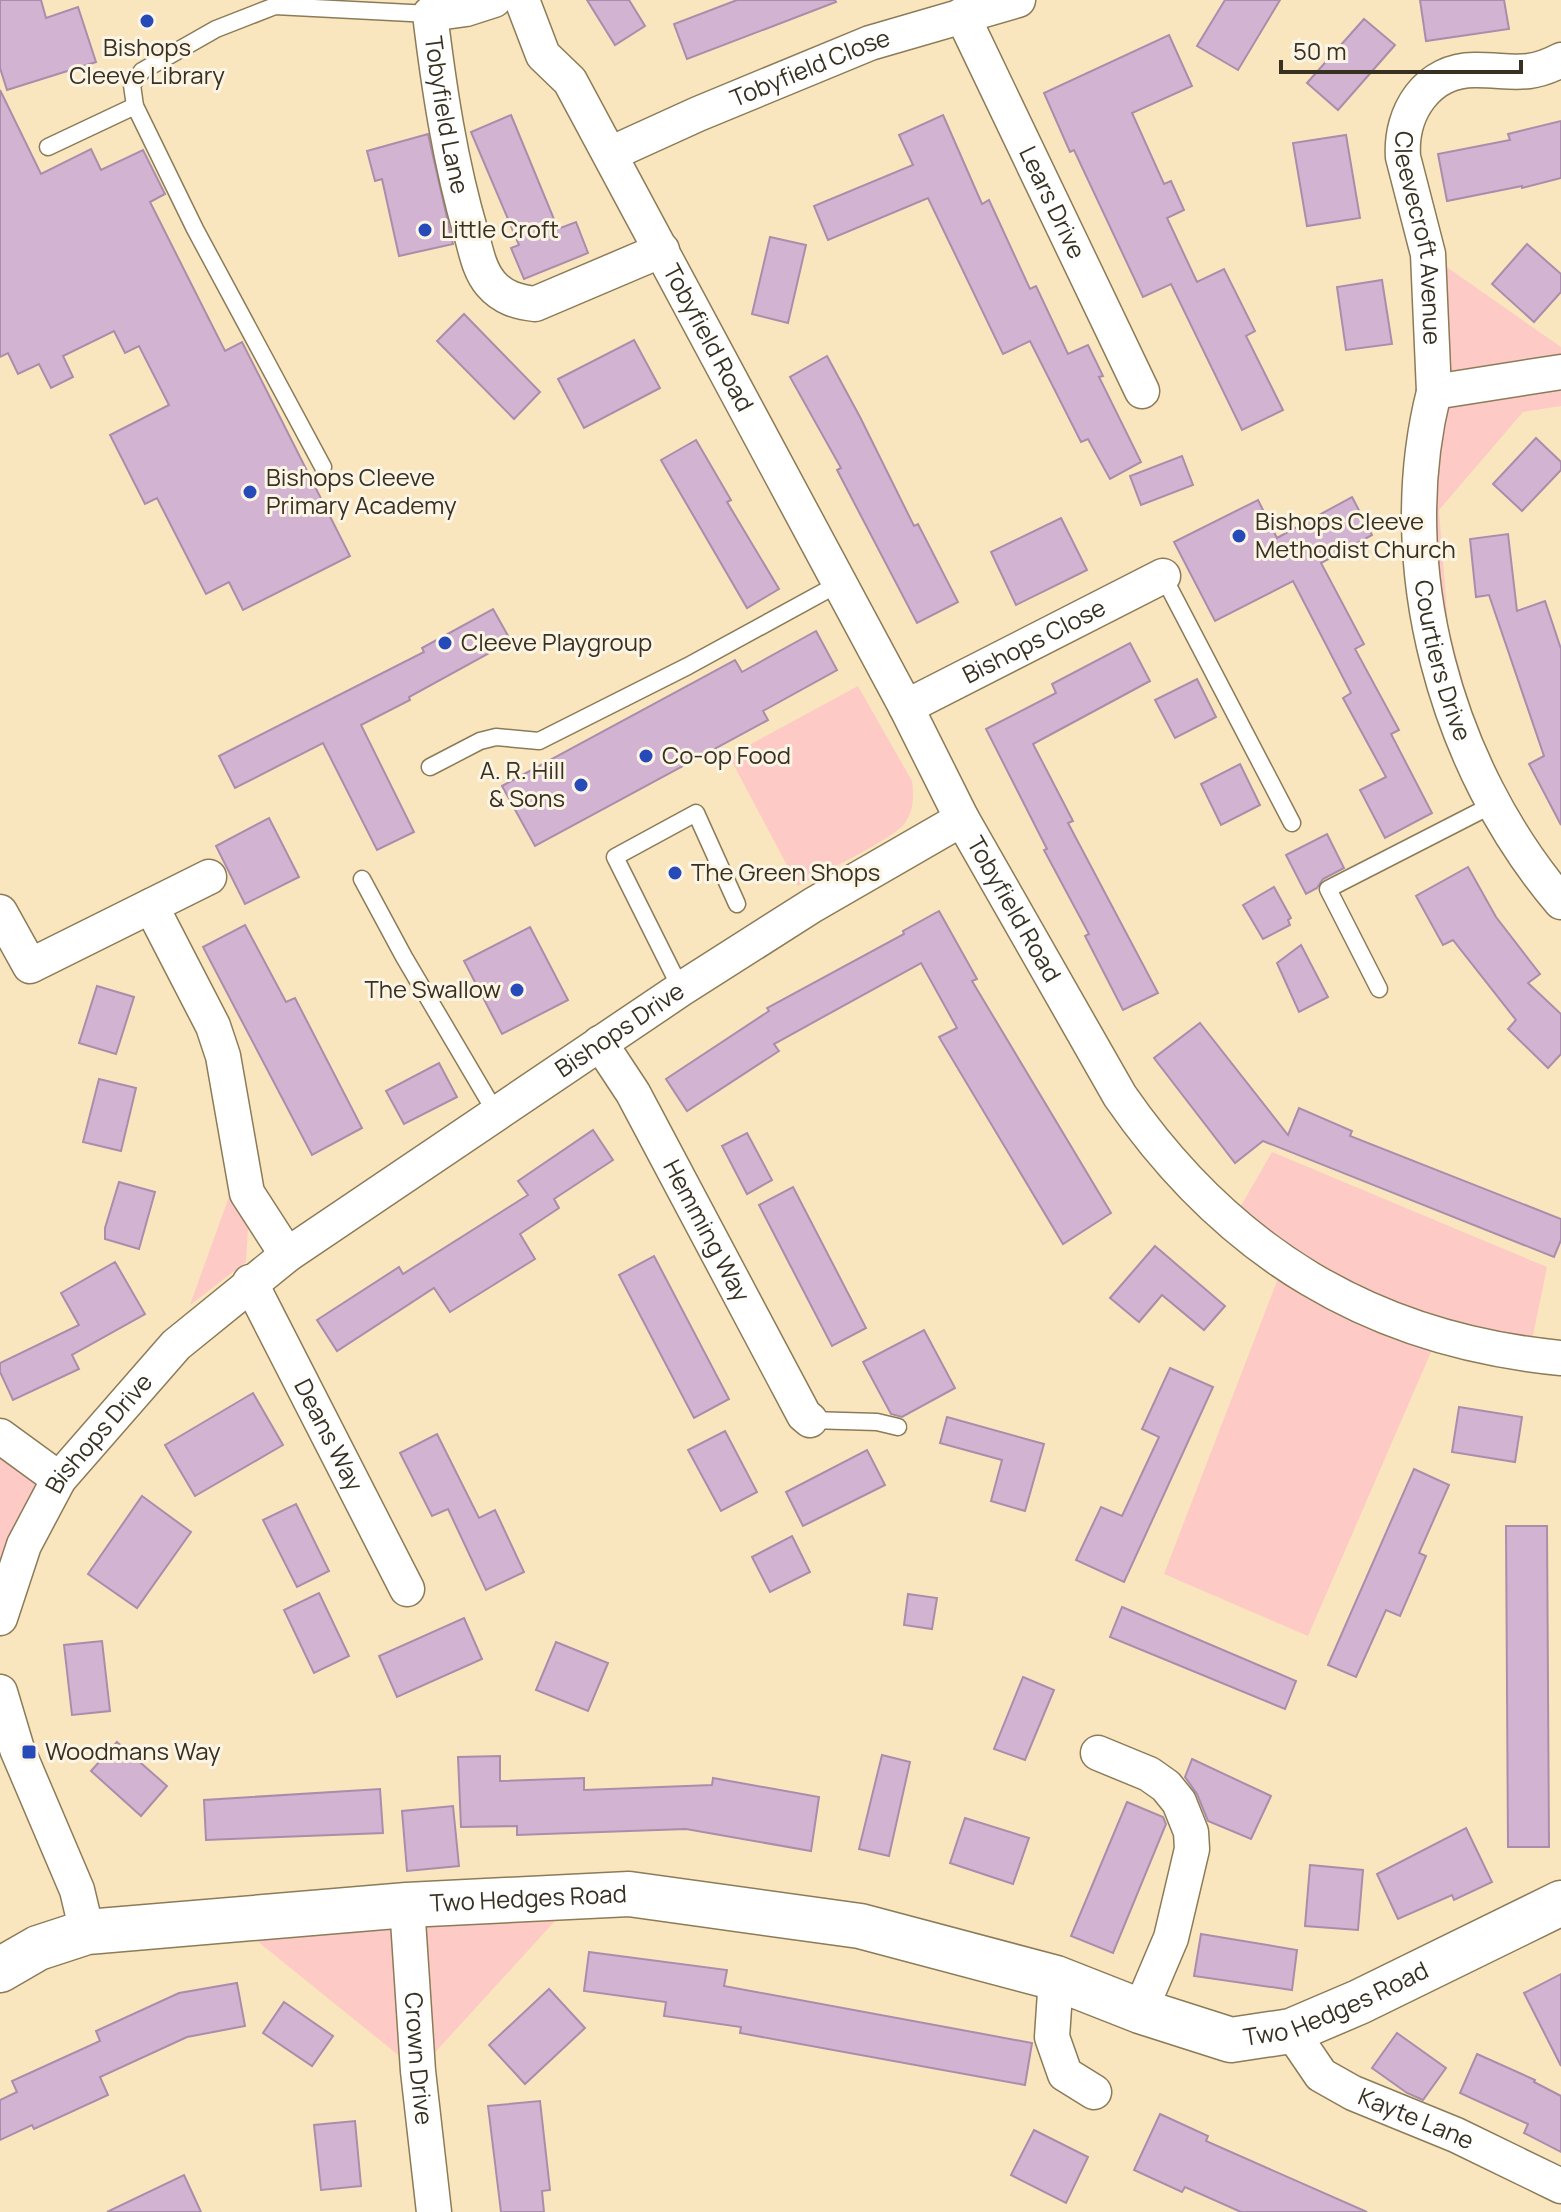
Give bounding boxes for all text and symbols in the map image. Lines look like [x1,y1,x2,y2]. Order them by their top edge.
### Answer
marker: Bishops Cleeve Library [138,12,156,30]
street label: Tobyfield Close [725,20,893,114]
scale bar [1281,24,1521,74]
place label: Bishops Cleeve Library [69,30,225,91]
street label: Tobyfield Lane [418,34,478,197]
text: 50 m [1293,34,1347,67]
street label: Cleevecroft Avenue [1388,129,1450,346]
street label: Lears Drive [1012,140,1094,264]
place label: Little Croft [441,212,559,245]
marker: Little Croft [416,221,434,239]
street label: Tobyfield Road [656,258,762,417]
place label: Bishops Cleeve Primary Academy [266,460,457,521]
marker: Bishops Cleeve Primary Academy [241,483,259,501]
place label: Bishops Cleeve Methodist Church [1255,504,1456,565]
marker: Bishops Cleeve Methodist Church [1230,527,1248,545]
street label: Courtiers Drive [1408,578,1480,745]
street label: Bishops Close [956,590,1111,690]
place label: Cleeve Playgroup [461,625,652,658]
marker: Cleeve Playgroup [436,634,454,652]
place label: Co-op Food [662,738,791,771]
marker: Co-op Food [637,747,655,765]
place label: A. R. Hill & Sons [480,753,565,814]
marker: A. R. Hill & Sons [572,776,590,794]
street label: Tobyfield Road [960,830,1070,987]
place label: The Green Shops [691,855,880,888]
marker: The Green Shops [666,864,684,882]
place label: The Swallow [364,972,501,1005]
street label: Bishops Drive [548,974,690,1084]
marker: The Swallow [508,981,526,999]
street label: Hemming Way [656,1153,759,1307]
street label: Bishops Drive [37,1365,159,1498]
street label: Deans Way [287,1373,372,1496]
place label: Woodmans Way [45,1734,221,1767]
marker: Woodmans Way [20,1743,38,1761]
street label: Two Hedges Road [429,1876,627,1919]
street label: Two Hedges Road [1241,1953,1433,2053]
street label: Crown Drive [398,1991,442,2126]
street label: Kayte Lane [1354,2079,1480,2156]

